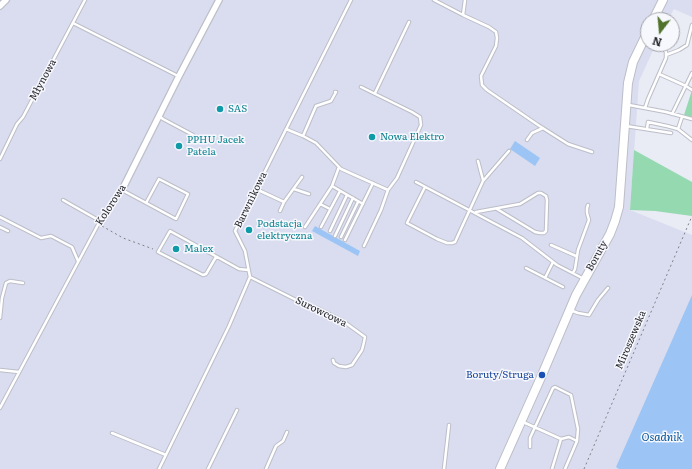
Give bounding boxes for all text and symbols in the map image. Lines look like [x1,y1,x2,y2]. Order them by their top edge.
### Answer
north arrow [640,12,680,52]
text: N [650,34,664,52]
street label: Młynowa [27,57,59,103]
place label: SAS [228,103,247,115]
marker: SAS [215,104,225,114]
place label: Nowa Elektro [380,131,444,143]
marker: Nowa Elektro [367,132,377,142]
place label: PPHU Jacek Patela [187,134,244,158]
marker: PPHU Jacek Patela [174,141,184,151]
street label: Barwnikowa [232,170,270,230]
street label: Kolorowa [93,182,129,228]
place label: Podstacja elektryczna [257,218,312,242]
marker: Podstacja elektryczna [244,225,254,235]
street label: Boruty [584,239,610,273]
place label: Malex [184,243,213,255]
marker: Malex [171,244,181,254]
street label: Surowcowa [293,294,349,330]
street label: Miroszewska [613,309,649,371]
place label: Boruty/Struga [466,369,534,381]
marker: Boruty/Struga [537,370,547,380]
water label: Osadnik [642,431,682,445]

